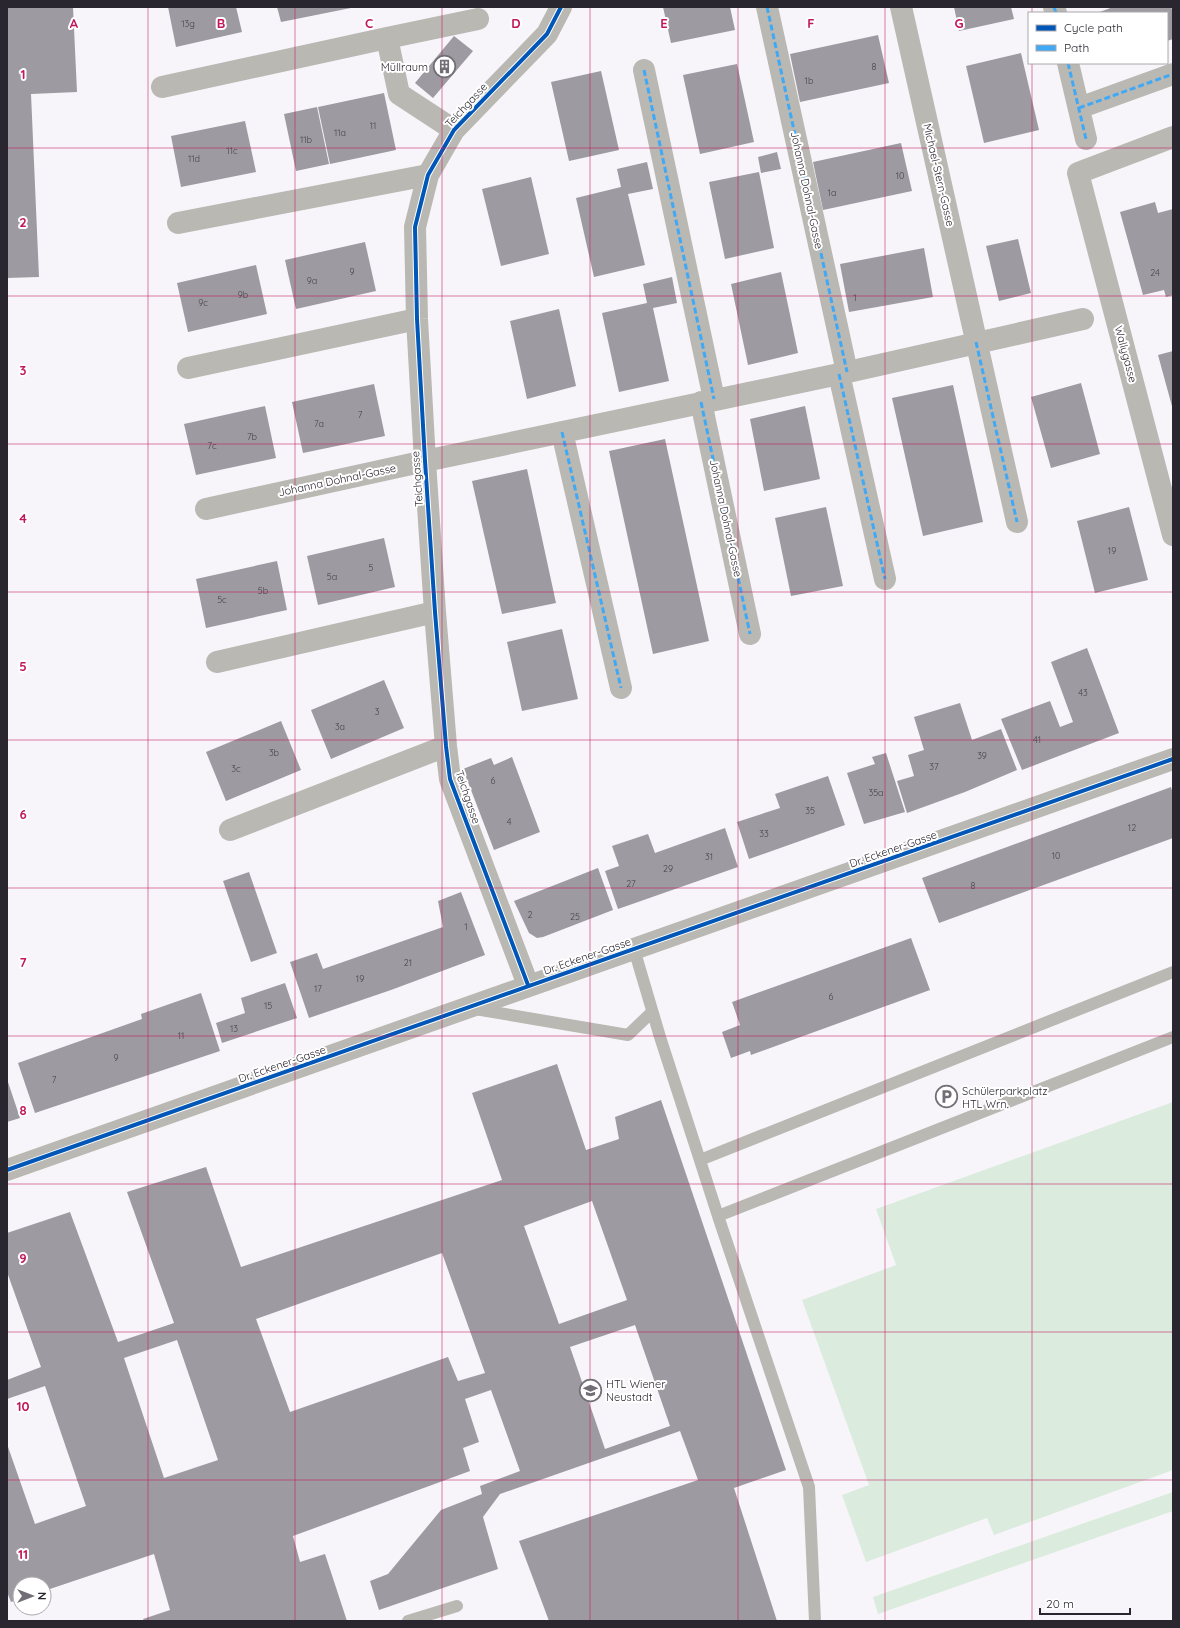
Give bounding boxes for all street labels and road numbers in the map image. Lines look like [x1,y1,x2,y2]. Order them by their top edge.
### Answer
street label: Teichgasse [442,80,490,130]
street label: Michael-Stern-Gasse [920,122,958,228]
street label: Johanna Dohnal-Gasse [788,130,826,250]
street label: Wallygasse [1112,324,1140,384]
street label: Teichgasse [408,451,426,507]
street label: Johanna Dohnal-Gasse [707,458,745,578]
street label: Johanna Dohnal-Gasse [277,461,397,499]
street label: Teichgasse [452,768,484,826]
street label: Dr. Eckener-Gasse [847,827,939,871]
street label: Dr. Eckener-Gasse [541,934,633,978]
street label: Dr. Eckener-Gasse [236,1042,328,1086]

